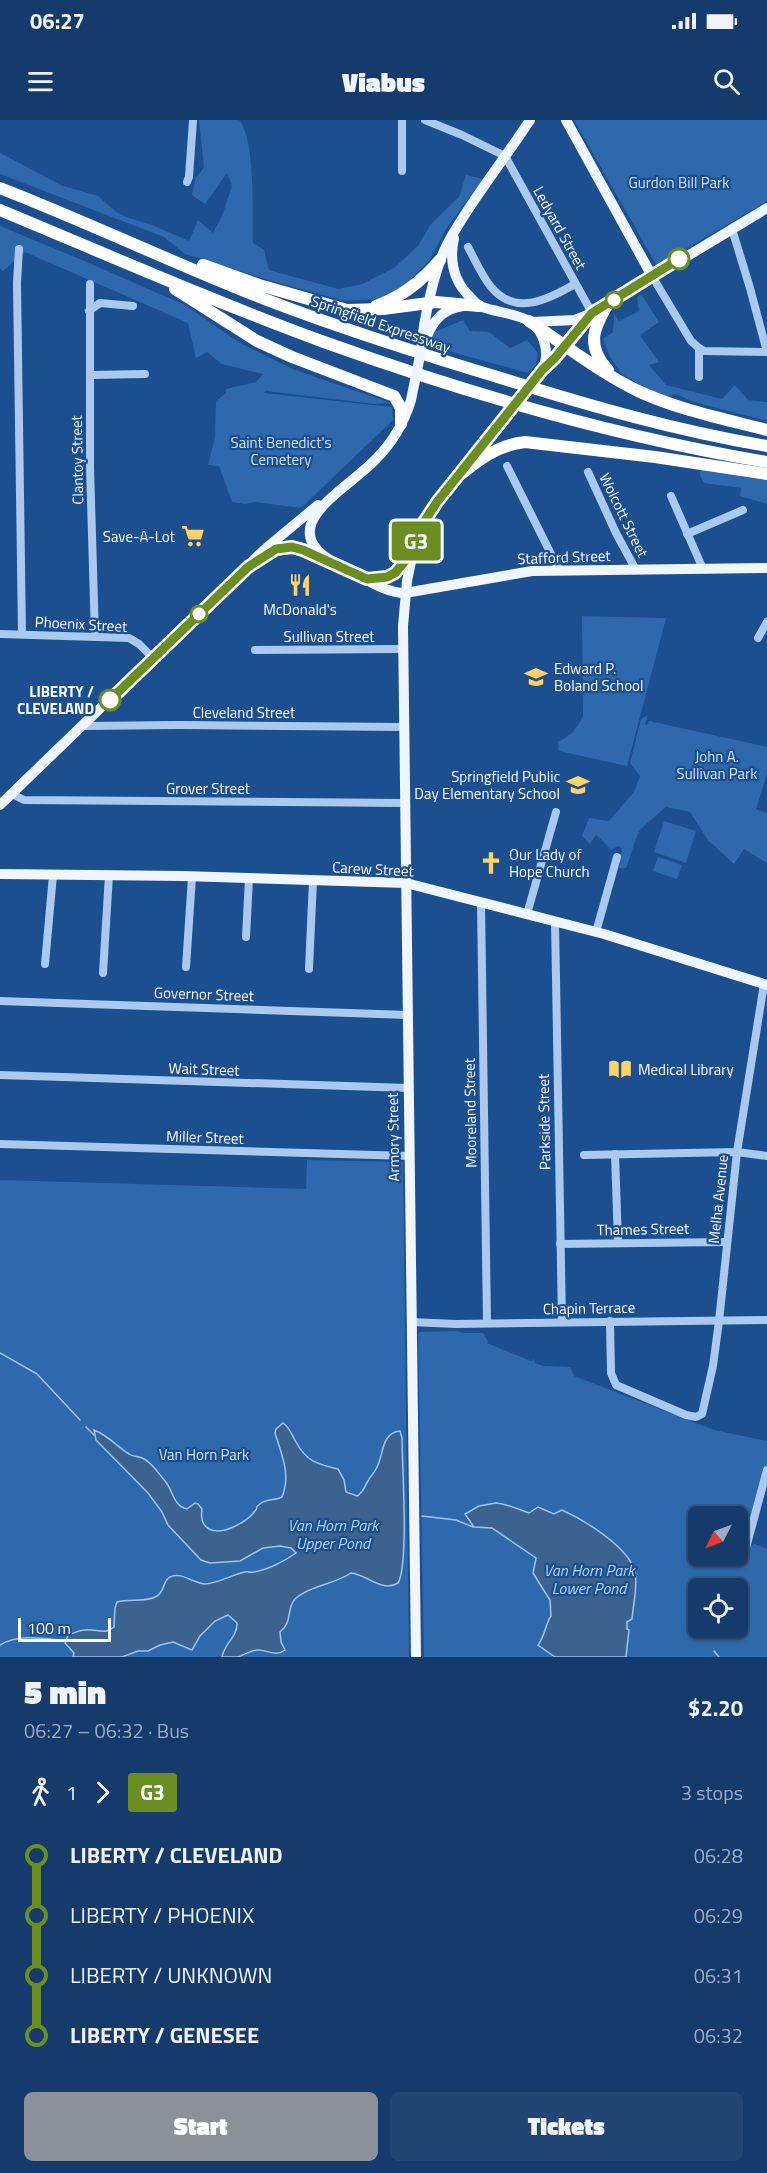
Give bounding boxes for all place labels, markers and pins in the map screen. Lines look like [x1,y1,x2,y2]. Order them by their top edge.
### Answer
unlabelled marker [668,248,690,270]
unlabelled marker [605,291,623,309]
supermarket icon: Save-A-Lot [180,523,206,549]
place label: Save-A-Lot [103,525,176,548]
restaurant icon: McDonald's [287,572,313,598]
place label: McDonald's [263,598,337,621]
unlabelled marker [190,605,208,623]
place label: Edward P. Boland School [554,657,643,697]
school or university icon: Edward P. Boland School [523,664,549,690]
place label: LIBERTY / CLEVELAND [17,680,94,720]
marker: LIBERTY / CLEVELAND [99,689,121,711]
place label: Springfield Public Day Elementary School [414,765,560,805]
school or university icon: Springfield Public Day Elementary School [565,772,591,798]
place label: Our Lady of Hope Church [509,843,590,883]
church icon: Our Lady of Hope Church [478,850,504,876]
library icon: Medical Library [607,1056,633,1082]
place label: Medical Library [638,1058,734,1081]

